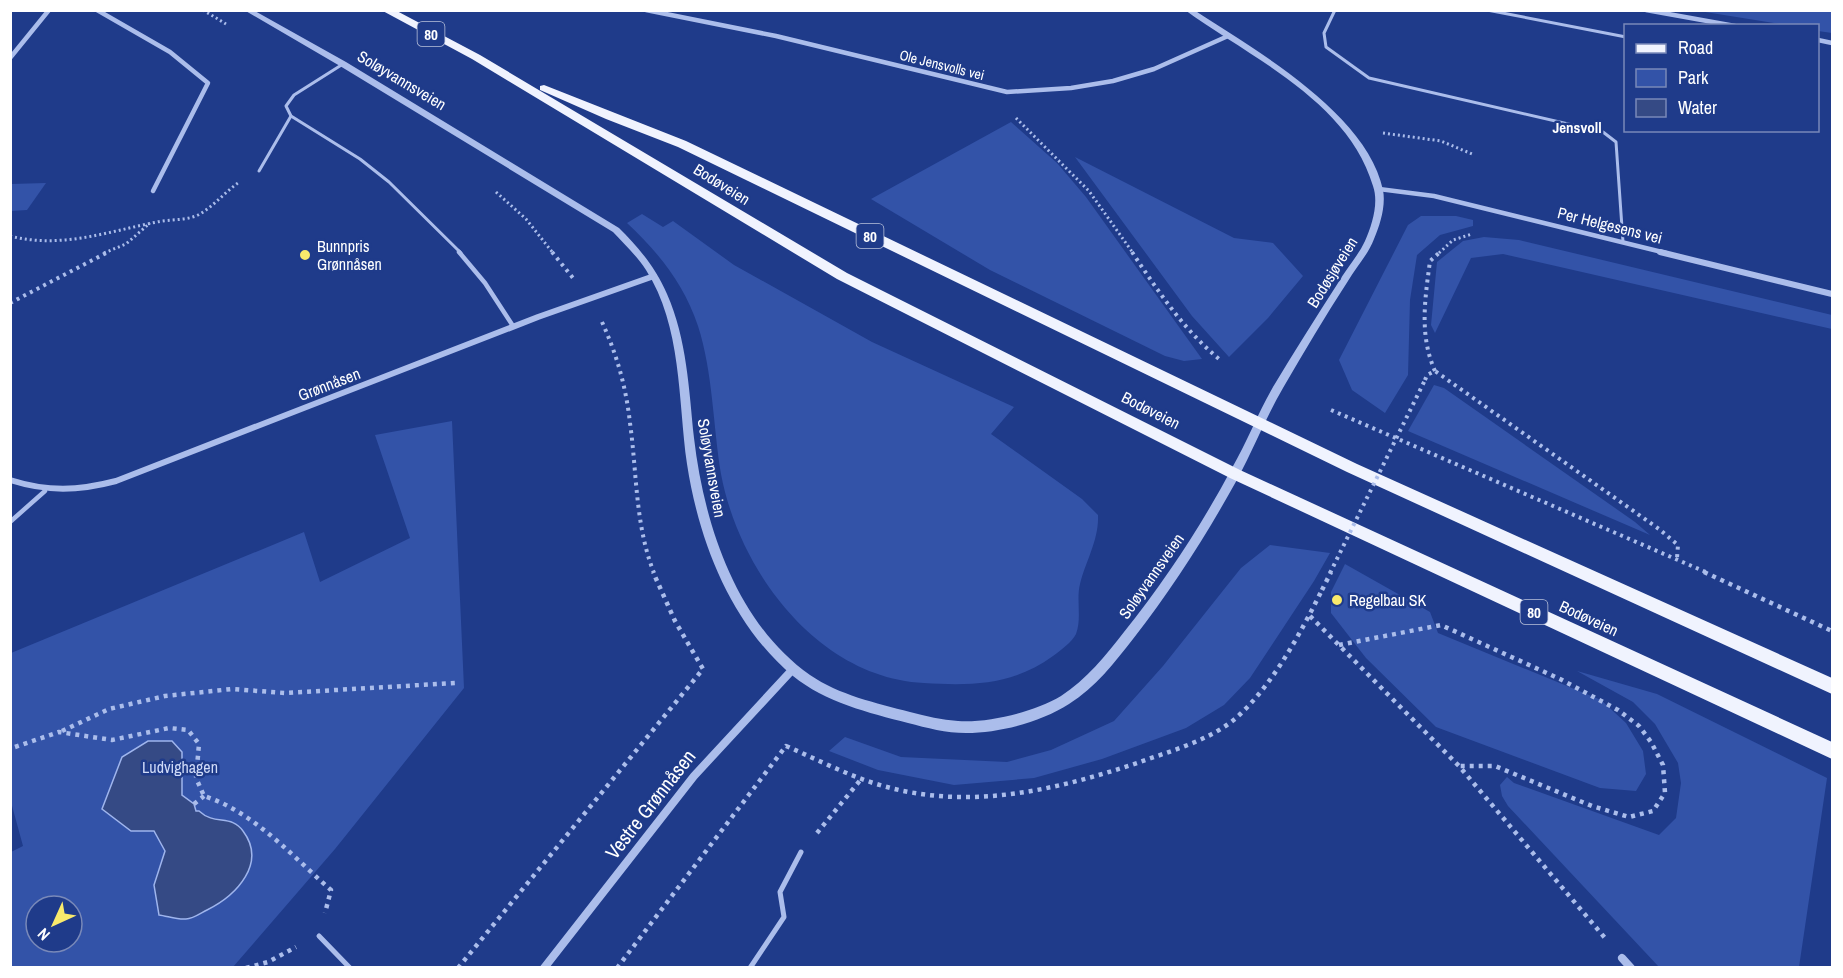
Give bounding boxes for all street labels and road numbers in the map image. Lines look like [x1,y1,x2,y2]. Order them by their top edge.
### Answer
road number: 80 [418,22,444,46]
street label: Soløyvannsveien [354,45,450,115]
street label: Ole Jensvolls vei [898,46,986,84]
street label: Bodøveien [690,158,754,210]
street label: Per Helgesens vei [1555,201,1665,249]
road number: 80 [856,224,884,248]
street label: Bodøsjøveien [1302,232,1362,312]
street label: Grønnåsen [295,362,363,406]
street label: Bodøveien [1118,386,1184,434]
street label: Soløyvannsveien [692,417,732,519]
street label: Soløyvannsveien [1113,529,1189,623]
street label: Bodøveien [1556,595,1622,641]
road number: 80 [1520,600,1547,624]
street label: Vestre Grønnåsen [599,744,701,864]

